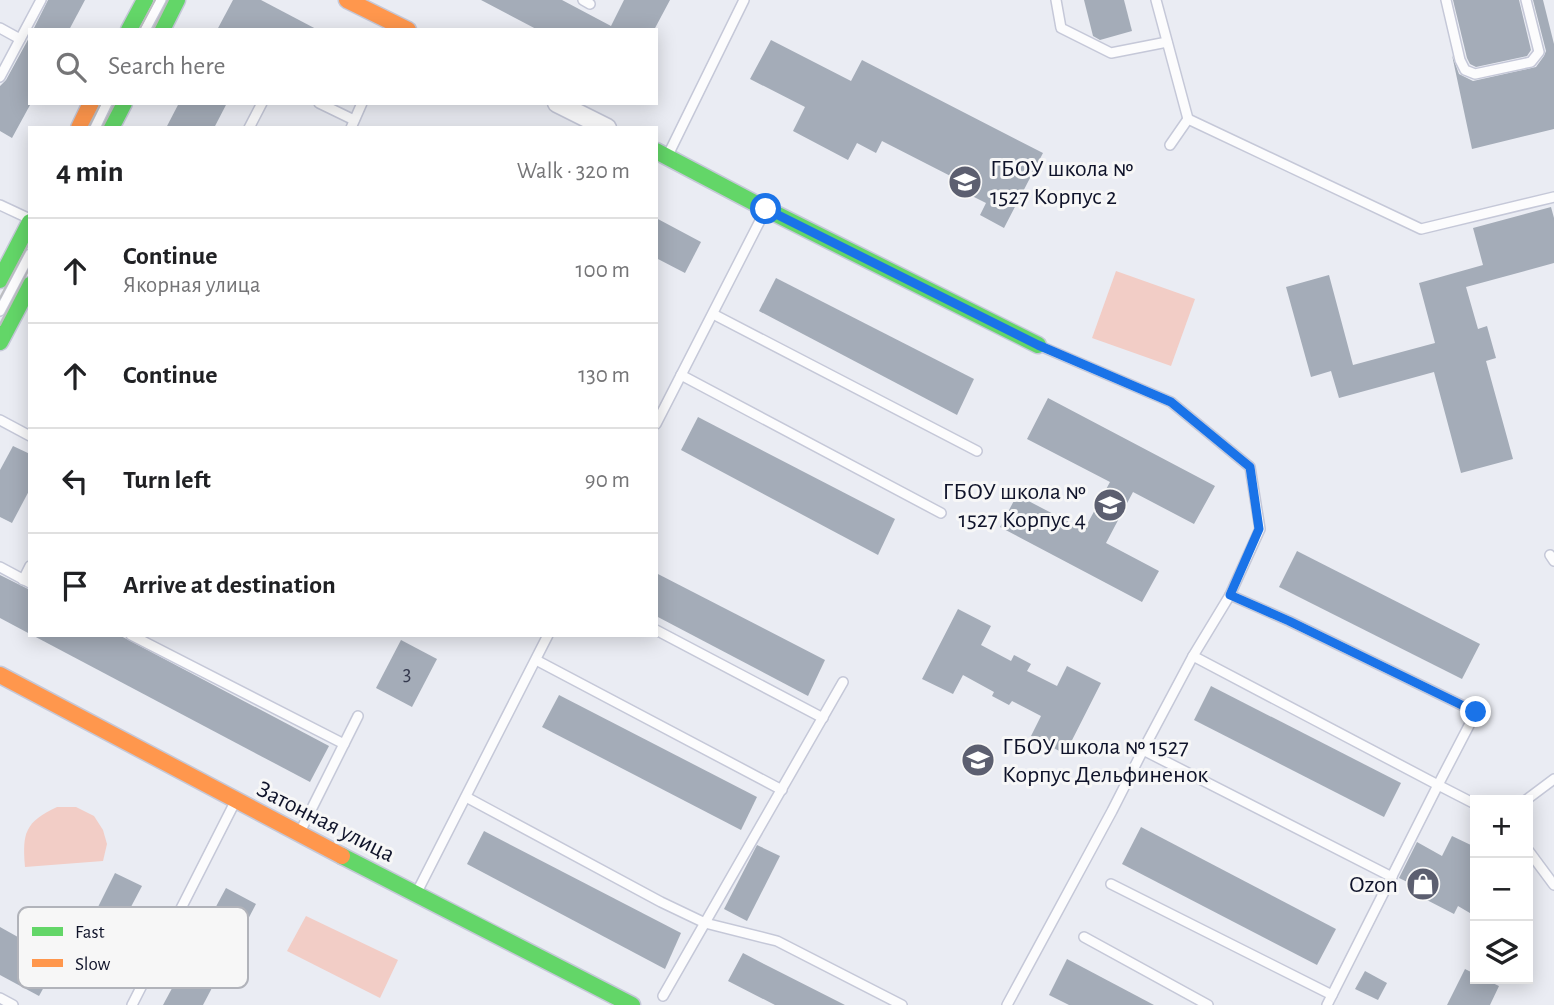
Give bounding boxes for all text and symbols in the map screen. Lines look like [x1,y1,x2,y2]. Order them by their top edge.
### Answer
search box [28,28,658,105]
icon: search [52,48,90,86]
text: Search here [108,53,226,79]
text: 4 min [56,157,124,187]
place label: ГБОУ школа № 1527 Корпус 2 [990,157,1134,209]
text: Walk · 320 m [517,160,630,183]
school or university icon: ГБОУ школа № 1527 Корпус 2 [946,163,984,201]
route start [750,193,781,224]
text: Continue [123,243,218,269]
icon: ahead [56,252,94,290]
text: 100 m [576,259,630,282]
text: Якорная улица [123,274,261,297]
icon: ahead [56,357,94,395]
text: Continue [123,362,218,388]
text: 130 m [578,364,630,387]
icon: left [56,462,94,500]
text: Turn left [123,467,211,493]
text: 90 m [585,469,630,492]
place label: ГБОУ школа № 1527 Корпус 4 [942,480,1086,532]
school or university icon: ГБОУ школа № 1527 Корпус 4 [1091,486,1129,524]
icon: arrive [56,567,94,605]
text: Arrive at destination [123,572,336,598]
house number: 3 [403,663,411,684]
route end [1460,696,1491,727]
place label: ГБОУ школа № 1527 Корпус Дельфиненок [1002,735,1208,787]
school or university icon: ГБОУ школа № 1527 Корпус Дельфиненок [959,741,997,779]
street label: Затонная улица [253,777,398,867]
map controls [1470,795,1533,984]
button: + [1470,795,1533,858]
button: − [1470,858,1533,921]
shop icon: Ozon [1404,865,1442,903]
place label: Ozon [1349,873,1398,897]
legend [18,907,248,988]
button: layers [1470,921,1533,984]
text: Fast [75,923,105,942]
text: Slow [75,955,111,974]

